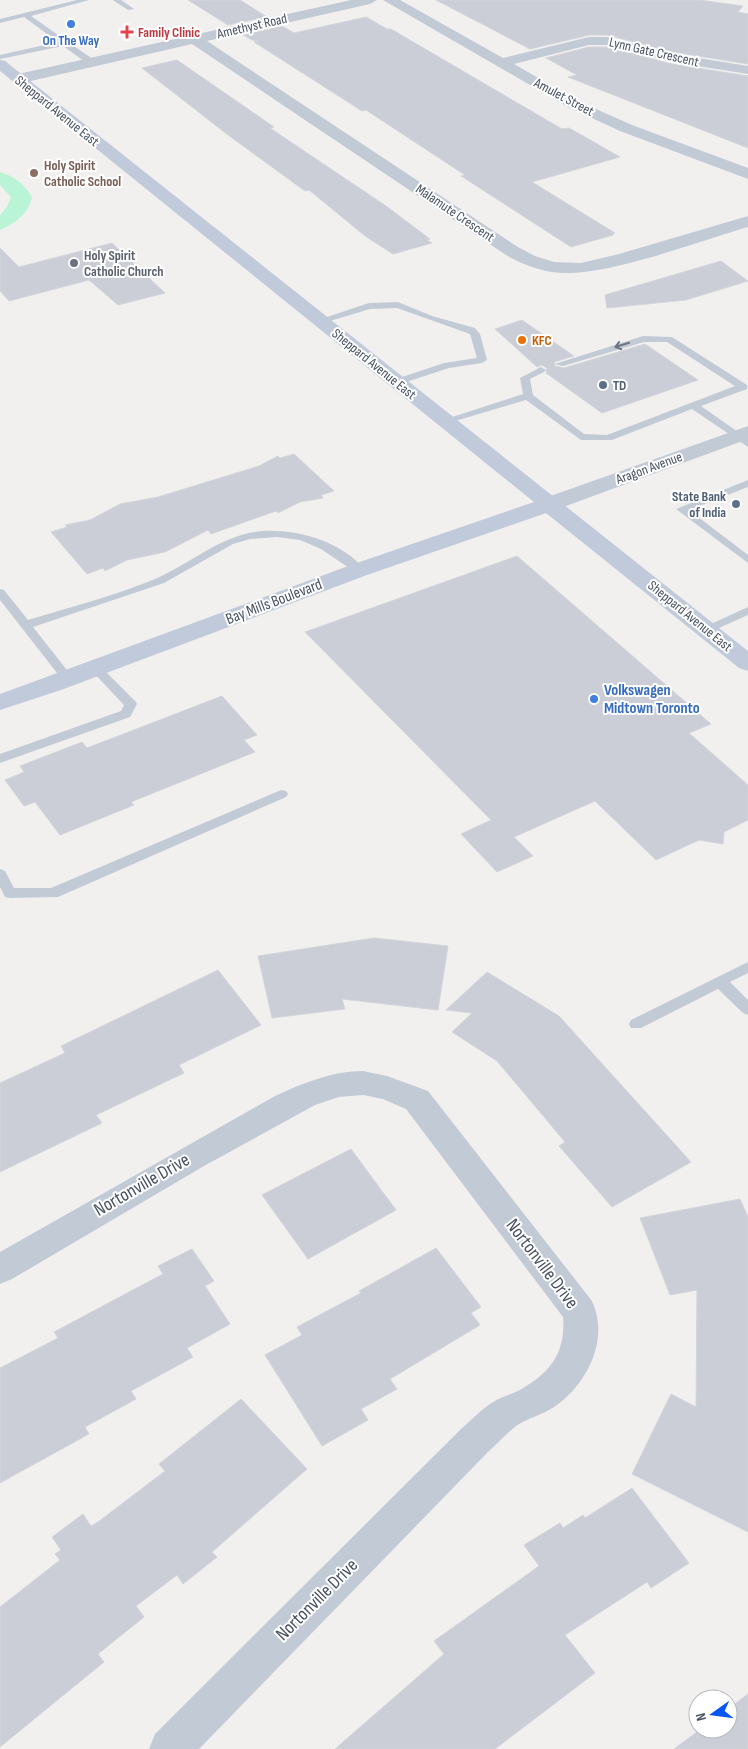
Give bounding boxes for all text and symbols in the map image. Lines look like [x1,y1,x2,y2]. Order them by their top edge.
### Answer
street label: Amethyst Road [214,10,289,43]
marker: On The Way [65,18,77,30]
place label: Family Clinic [138,24,200,41]
marker: Family Clinic [120,25,134,39]
place label: On The Way [43,32,100,49]
street label: Lynn Gate Crescent [608,33,700,71]
street label: Sheppard Avenue East [12,72,102,150]
street label: Amulet Street [530,74,597,120]
place label: Holy Spirit Catholic School [44,157,121,190]
marker: Holy Spirit Catholic School [28,167,40,179]
street label: Malamute Crescent [412,180,498,246]
place label: Holy Spirit Catholic Church [84,247,164,280]
marker: Holy Spirit Catholic Church [68,257,80,269]
street label: Sheppard Avenue East [329,325,419,403]
place label: KFC [532,332,552,349]
marker: KFC [516,334,528,346]
one-way arrow [614,341,630,351]
place label: TD [613,377,626,394]
marker: TD [597,379,609,391]
street label: Aragon Avenue [613,448,684,488]
place label: State Bank of India [672,488,726,521]
marker: State Bank of India [730,498,742,510]
street label: Bay Mills Boulevard [223,575,325,629]
street label: Sheppard Avenue East [645,577,735,655]
place label: Volkswagen Midtown Toronto [604,681,700,718]
marker: Volkswagen Midtown Toronto [588,693,600,705]
street label: Nortonville Drive [90,1148,194,1222]
street label: Nortonville Drive [501,1214,583,1314]
street label: Nortonville Drive [271,1554,363,1646]
north arrow [688,1689,738,1739]
text: N [692,1711,710,1723]

